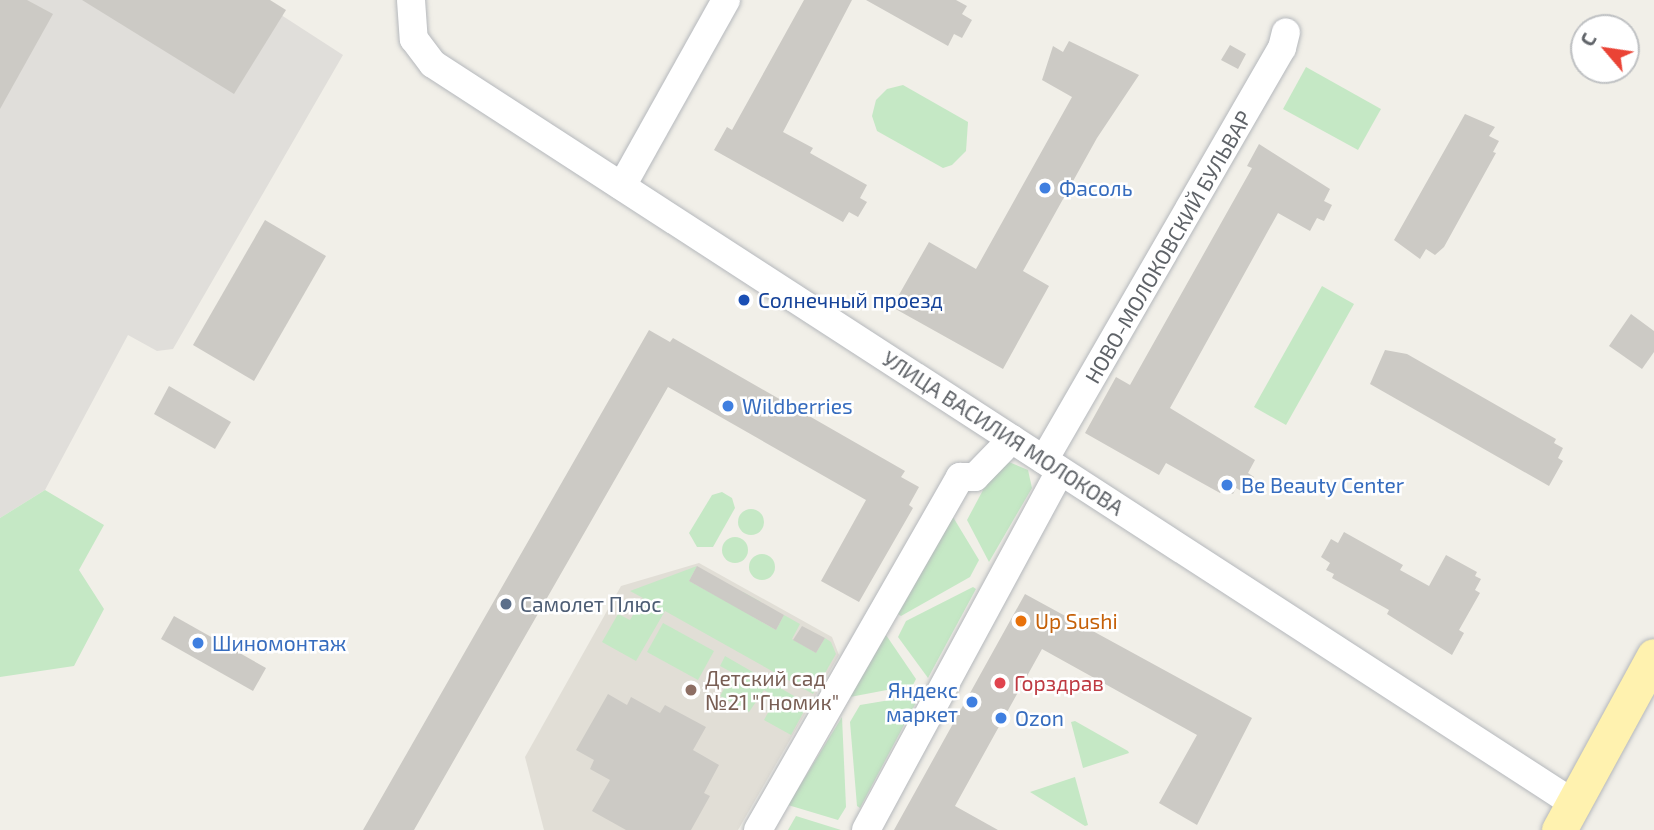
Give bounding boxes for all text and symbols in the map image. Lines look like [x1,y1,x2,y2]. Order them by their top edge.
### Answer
north arrow [1570,14,1640,84]
text: С [1575,29,1601,50]
street label: НОВО-МОЛОКОВСКИЙ БУЛЬВАР [1080,106,1256,388]
place label: Фасоль [1059,175,1132,201]
marker: Фасоль [1037,180,1053,196]
place label: Солнечный проезд [758,287,943,313]
marker: Солнечный проезд [736,292,752,308]
street label: УЛИЦА ВАСИЛИЯ МОЛОКОВА [878,346,1128,520]
place label: Wildberries [742,393,853,419]
marker: Wildberries [720,398,736,414]
place label: Be Beauty Center [1241,472,1405,498]
marker: Be Beauty Center [1219,477,1235,493]
place label: Самолет Плюс [520,591,662,617]
marker: Самолет Плюс [498,596,514,612]
place label: Up Sushi [1035,608,1118,634]
marker: Up Sushi [1013,613,1029,629]
place label: Шиномонтаж [212,630,346,656]
marker: Шиномонтаж [190,635,206,651]
place label: Детский сад №21 "Гномик" [705,665,839,715]
place label: Горздрав [1014,670,1104,696]
marker: Горздрав [992,675,1008,691]
place label: Яндекс маркет [886,677,958,727]
marker: Детский сад №21 "Гномик" [683,682,699,698]
marker: Яндекс маркет [964,694,980,710]
place label: Ozon [1015,705,1064,731]
marker: Ozon [993,710,1009,726]

